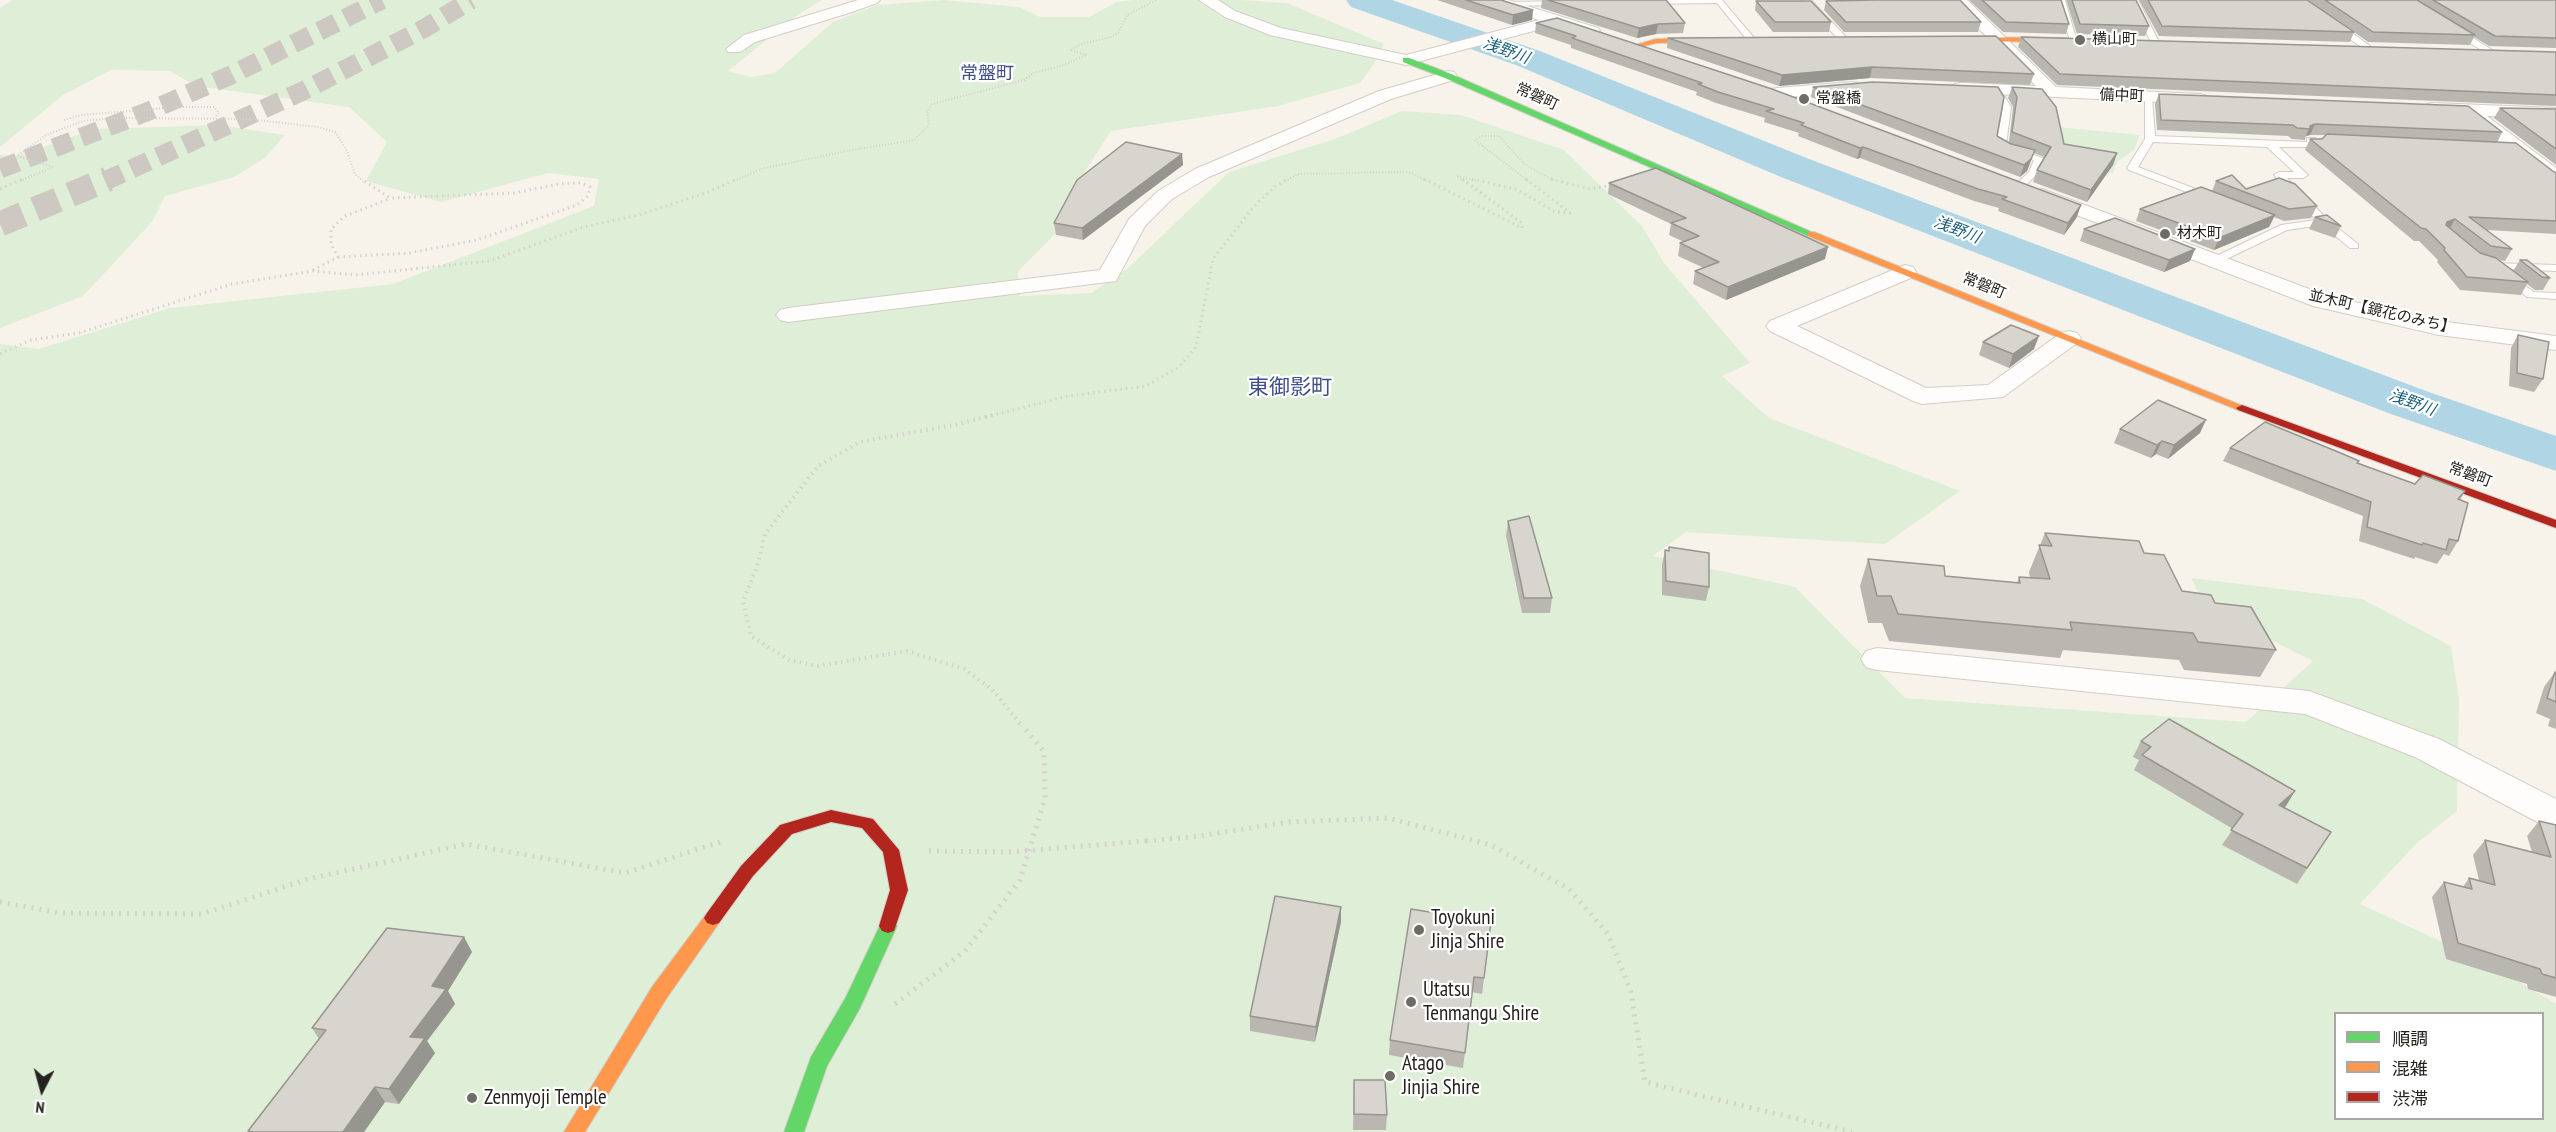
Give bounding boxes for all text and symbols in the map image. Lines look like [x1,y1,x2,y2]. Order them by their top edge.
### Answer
place label: 横山町 [2092,31,2137,49]
marker: 横山町 [2073,33,2087,47]
water label: 浅野川 [1480,34,1532,68]
district label: 常盤町 [960,63,1014,85]
street label: 常磐町 [1513,80,1561,114]
street label: 備中町 [2099,86,2145,106]
place label: 常盤橋 [1816,90,1861,108]
marker: 常盤橋 [1797,92,1811,106]
water label: 浅野川 [1931,212,1983,248]
place label: 材木町 [2177,225,2222,243]
marker: 材木町 [2158,227,2172,241]
street label: 常磐町 [1960,269,2008,303]
street label: 並木町【鏡花のみち】 [2307,286,2457,338]
district label: 東御影町 [1248,375,1332,401]
water label: 浅野川 [2386,386,2438,420]
street label: 常磐町 [2446,459,2494,491]
place label: Toyokuni Jinja Shire [1431,905,1504,955]
marker: Toyokuni Jinja Shire [1412,923,1426,937]
place label: Utatsu Tenmangu Shire [1423,977,1539,1027]
marker: Utatsu Tenmangu Shire [1404,995,1418,1009]
legend [2334,1012,2544,1120]
text: 順調 [2392,1027,2428,1050]
place label: Atago Jinjia Shire [1402,1051,1480,1101]
text: 混雑 [2392,1057,2428,1080]
north arrow [12,1060,72,1120]
marker: Atago Jinjia Shire [1383,1069,1397,1083]
place label: Zenmyoji Temple [484,1085,607,1111]
text: 渋滞 [2392,1087,2428,1110]
marker: Zenmyoji Temple [465,1091,479,1105]
text: N [35,1098,45,1118]

